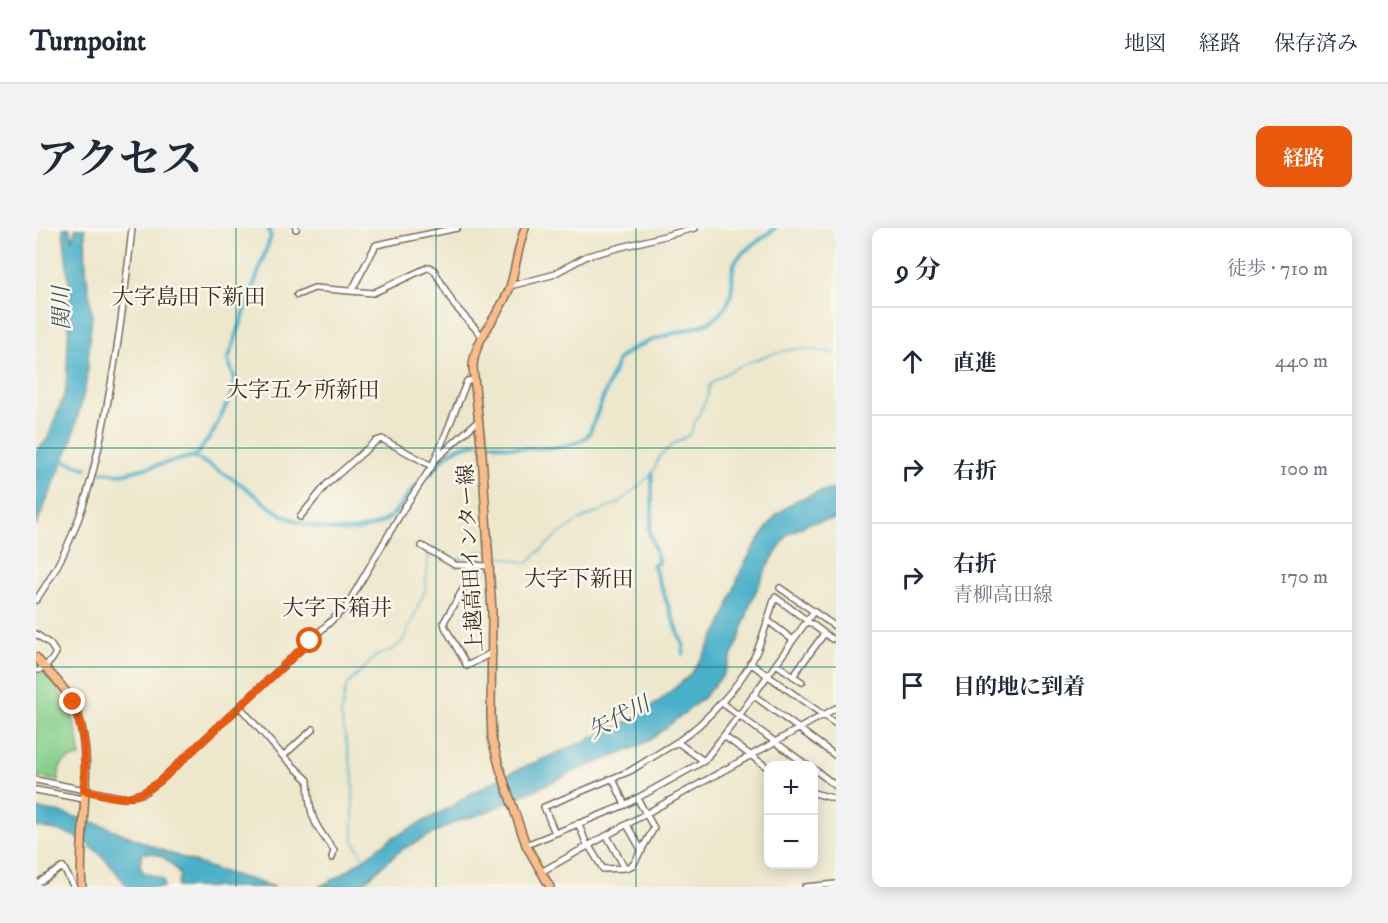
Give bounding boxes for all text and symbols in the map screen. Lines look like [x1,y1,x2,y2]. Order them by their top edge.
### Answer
text: Turnpoint [30,24,146,59]
text: 地図 [1124,31,1166,57]
text: 経路 [1199,31,1241,57]
text: 保存済み [1274,31,1358,57]
button: 経路 [1256,126,1352,187]
text: アクセス [36,135,203,187]
text: 9 分 [896,254,941,287]
text: 徒歩 · 710 m [1227,257,1328,282]
water label: 関川 [48,284,76,330]
district label: 大字島田下新田 [112,284,266,311]
icon: ahead [896,345,929,378]
text: 440 m [1275,349,1328,374]
text: 直進 [953,350,997,377]
district label: 大字五ケ所新田 [226,377,380,404]
icon: right [896,453,929,486]
text: 100 m [1280,457,1328,482]
text: 右折 [953,458,997,485]
street label: 上越高田インター線 [453,463,489,653]
text: 右折 [953,551,997,578]
icon: right [896,561,929,594]
text: 170 m [1280,565,1328,590]
district label: 大字下新田 [524,566,634,593]
text: 青柳高田線 [953,583,1053,608]
district label: 大字下箱井 [282,595,392,622]
route start [296,627,322,653]
icon: arrive [896,669,929,702]
text: 目的地に到着 [953,674,1085,701]
route end [59,688,85,714]
water label: 矢代川 [583,690,656,745]
map controls [764,761,818,869]
button: + [764,761,818,815]
button: − [764,815,818,869]

